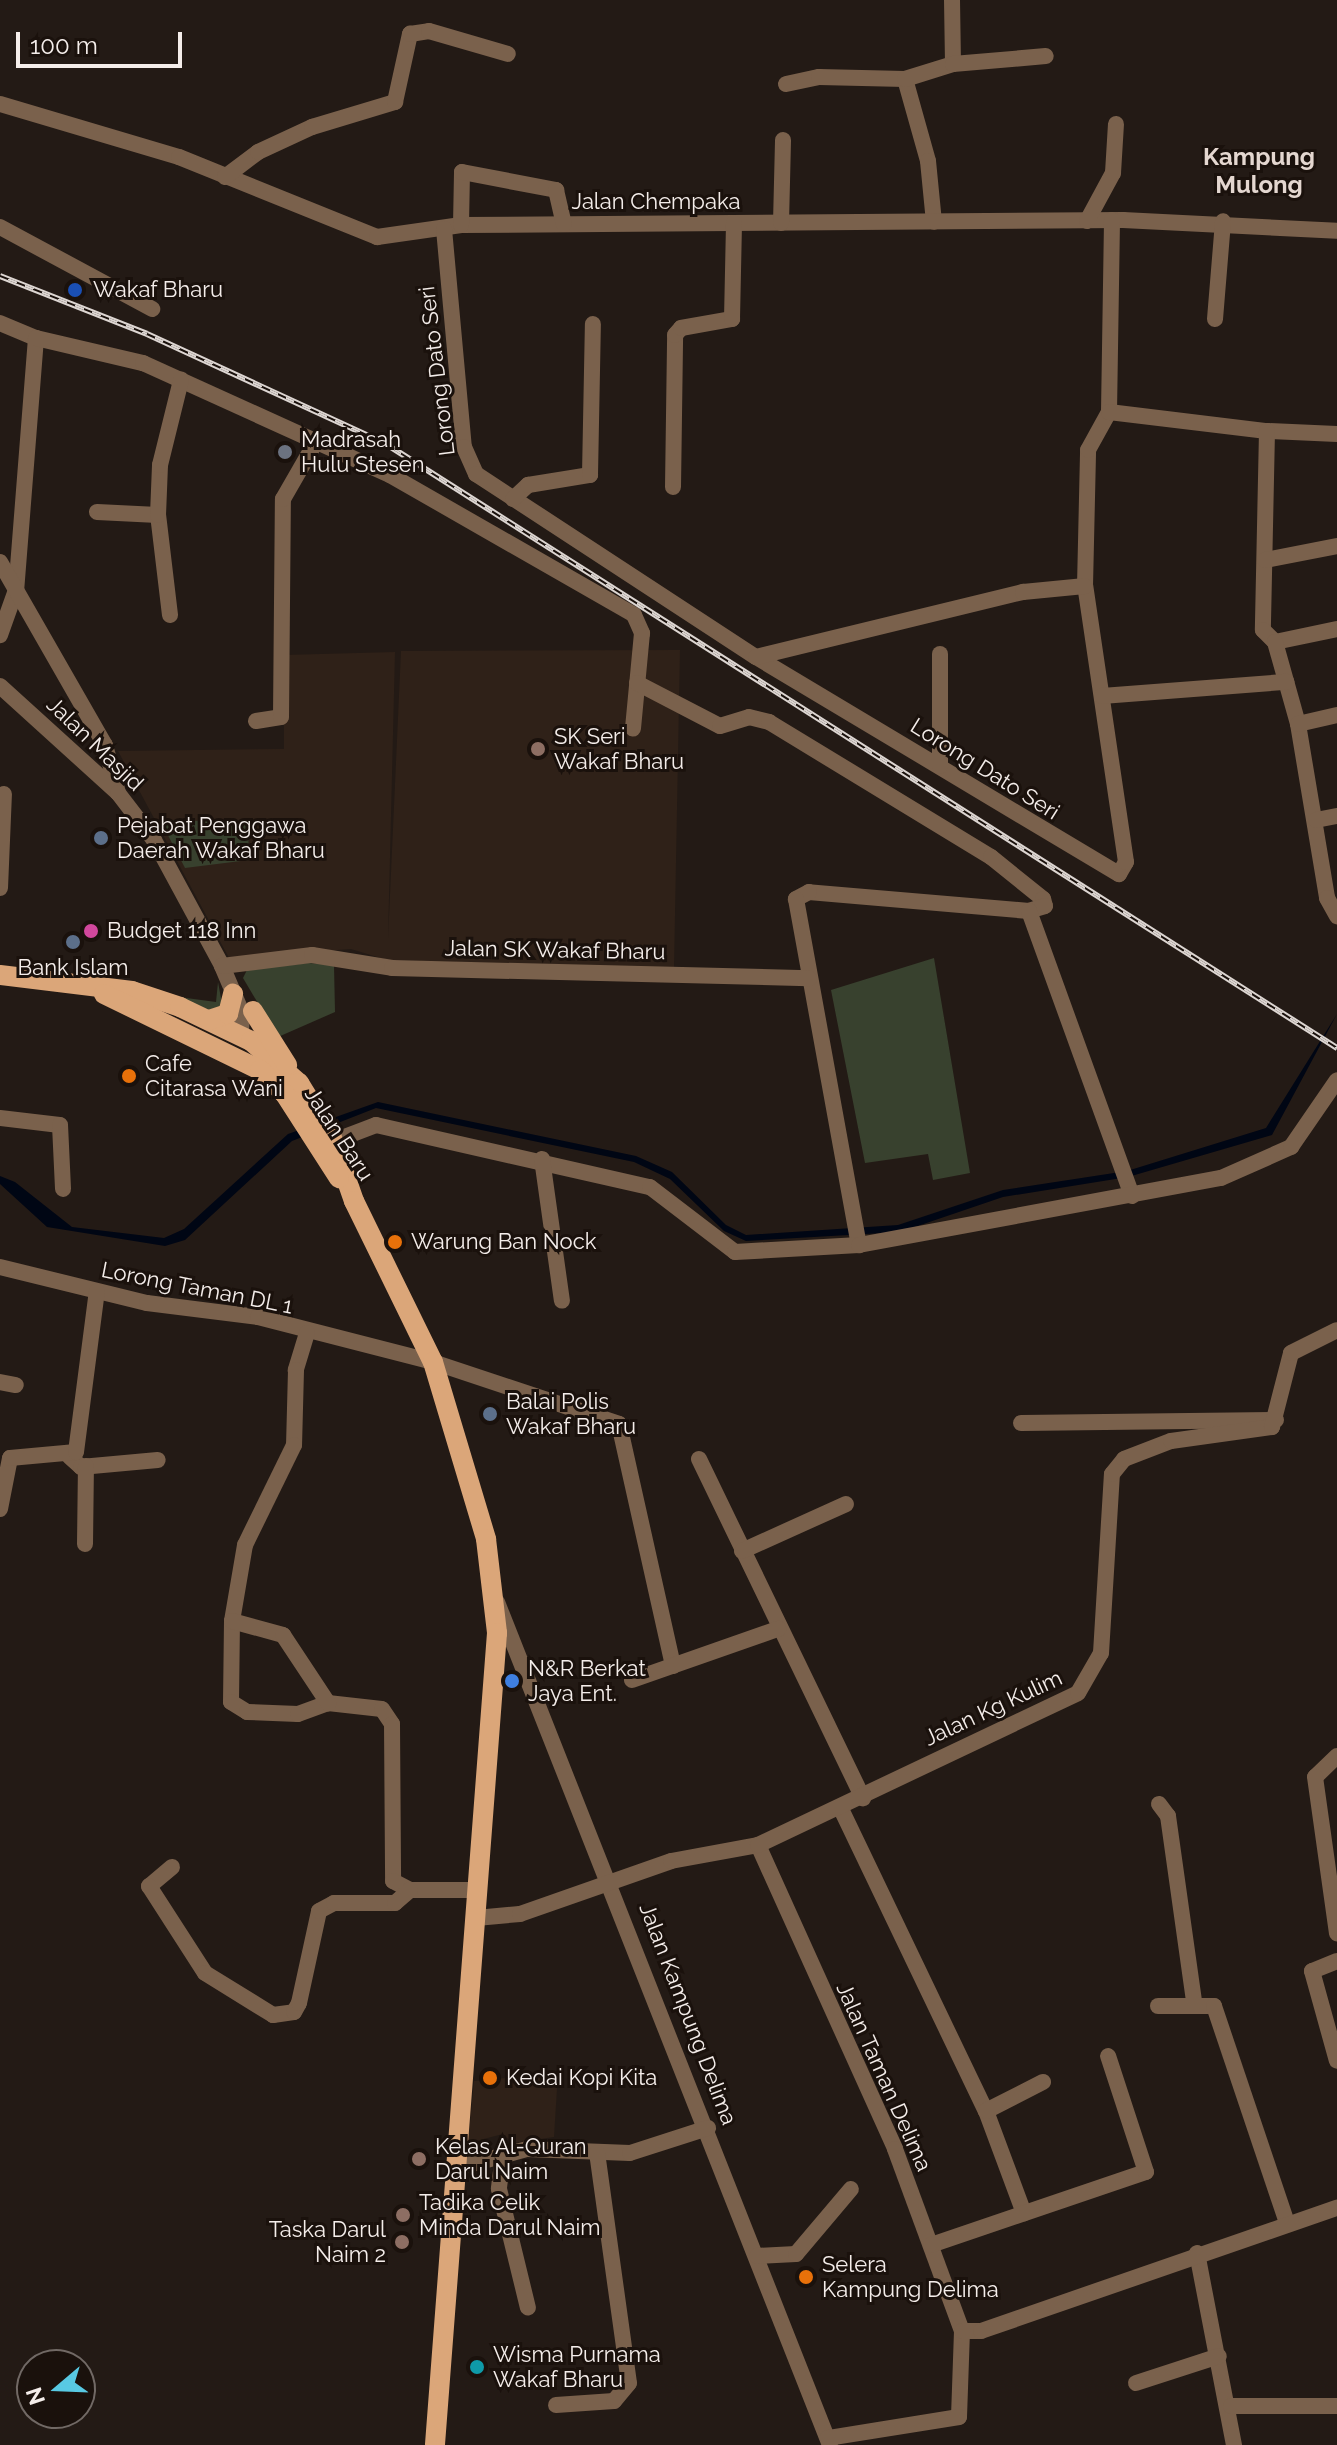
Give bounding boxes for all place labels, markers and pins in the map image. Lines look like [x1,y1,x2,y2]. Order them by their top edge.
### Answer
place label: Wakaf Bharu [93,277,223,303]
marker: Wakaf Bharu [64,279,86,301]
place label: Madrasah Hulu Stesen [301,426,425,478]
marker: Madrasah Hulu Stesen [276,443,294,461]
place label: SK Seri Wakaf Bharu [554,723,684,774]
marker: SK Seri Wakaf Bharu [529,740,547,758]
place label: Pejabat Penggawa Daerah Wakaf Bharu [117,812,326,864]
marker: Pejabat Penggawa Daerah Wakaf Bharu [92,829,110,847]
place label: Budget 118 Inn [107,918,256,944]
marker: Budget 118 Inn [82,922,100,940]
marker: Bank Islam [64,933,82,951]
place label: Bank Islam [18,955,128,981]
place label: Cafe Citarasa Wani [145,1050,284,1102]
marker: Cafe Citarasa Wani [120,1067,138,1085]
place label: Warung Ban Nock [411,1229,596,1255]
marker: Warung Ban Nock [386,1233,404,1251]
place label: Balai Polis Wakaf Bharu [506,1388,636,1440]
marker: Balai Polis Wakaf Bharu [481,1405,499,1423]
place label: N&R Berkat Jaya Ent. [528,1655,646,1706]
marker: N&R Berkat Jaya Ent. [503,1672,521,1690]
place label: Kedai Kopi Kita [506,2065,657,2091]
marker: Kedai Kopi Kita [481,2069,499,2087]
place label: Kelas Al-Quran Darul Naim [435,2133,587,2184]
marker: Kelas Al-Quran Darul Naim [410,2150,428,2168]
place label: Tadika Celik Minda Darul Naim [419,2189,601,2240]
marker: Tadika Celik Minda Darul Naim [394,2206,412,2224]
place label: Taska Darul Naim 2 [269,2216,386,2268]
marker: Taska Darul Naim 2 [393,2233,411,2251]
place label: Selera Kampung Delima [822,2251,999,2302]
marker: Selera Kampung Delima [797,2268,815,2286]
place label: Wisma Purnama Wakaf Bharu [493,2341,661,2392]
marker: Wisma Purnama Wakaf Bharu [468,2358,486,2376]

